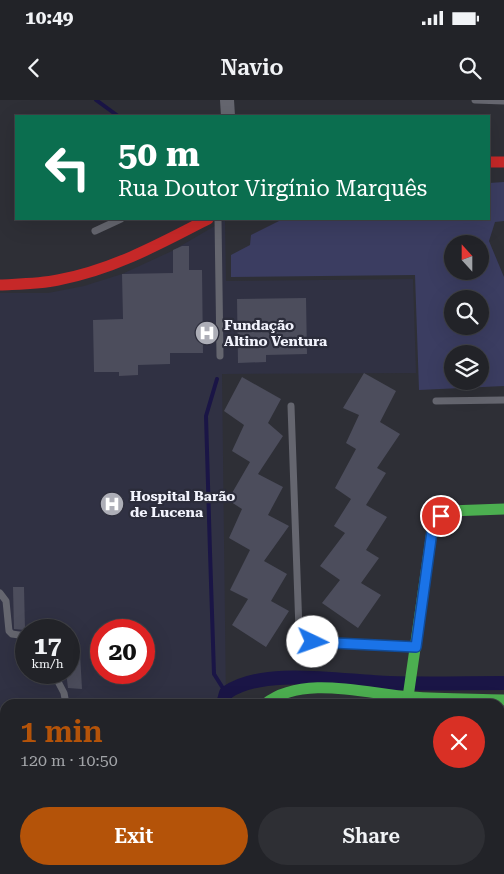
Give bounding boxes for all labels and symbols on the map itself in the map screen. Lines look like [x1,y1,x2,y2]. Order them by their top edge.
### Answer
north arrow [444,235,489,280]
place label: Fundação Altino Ventura [224,317,328,349]
hospital icon: Fundação Altino Ventura [194,320,220,346]
place label: Hospital Barão de Lucena [130,488,235,520]
hospital icon: Hospital Barão de Lucena [99,491,125,517]
pin [420,495,462,537]
position arrow [286,615,338,667]
speed limit sign: 20 [90,619,155,684]

